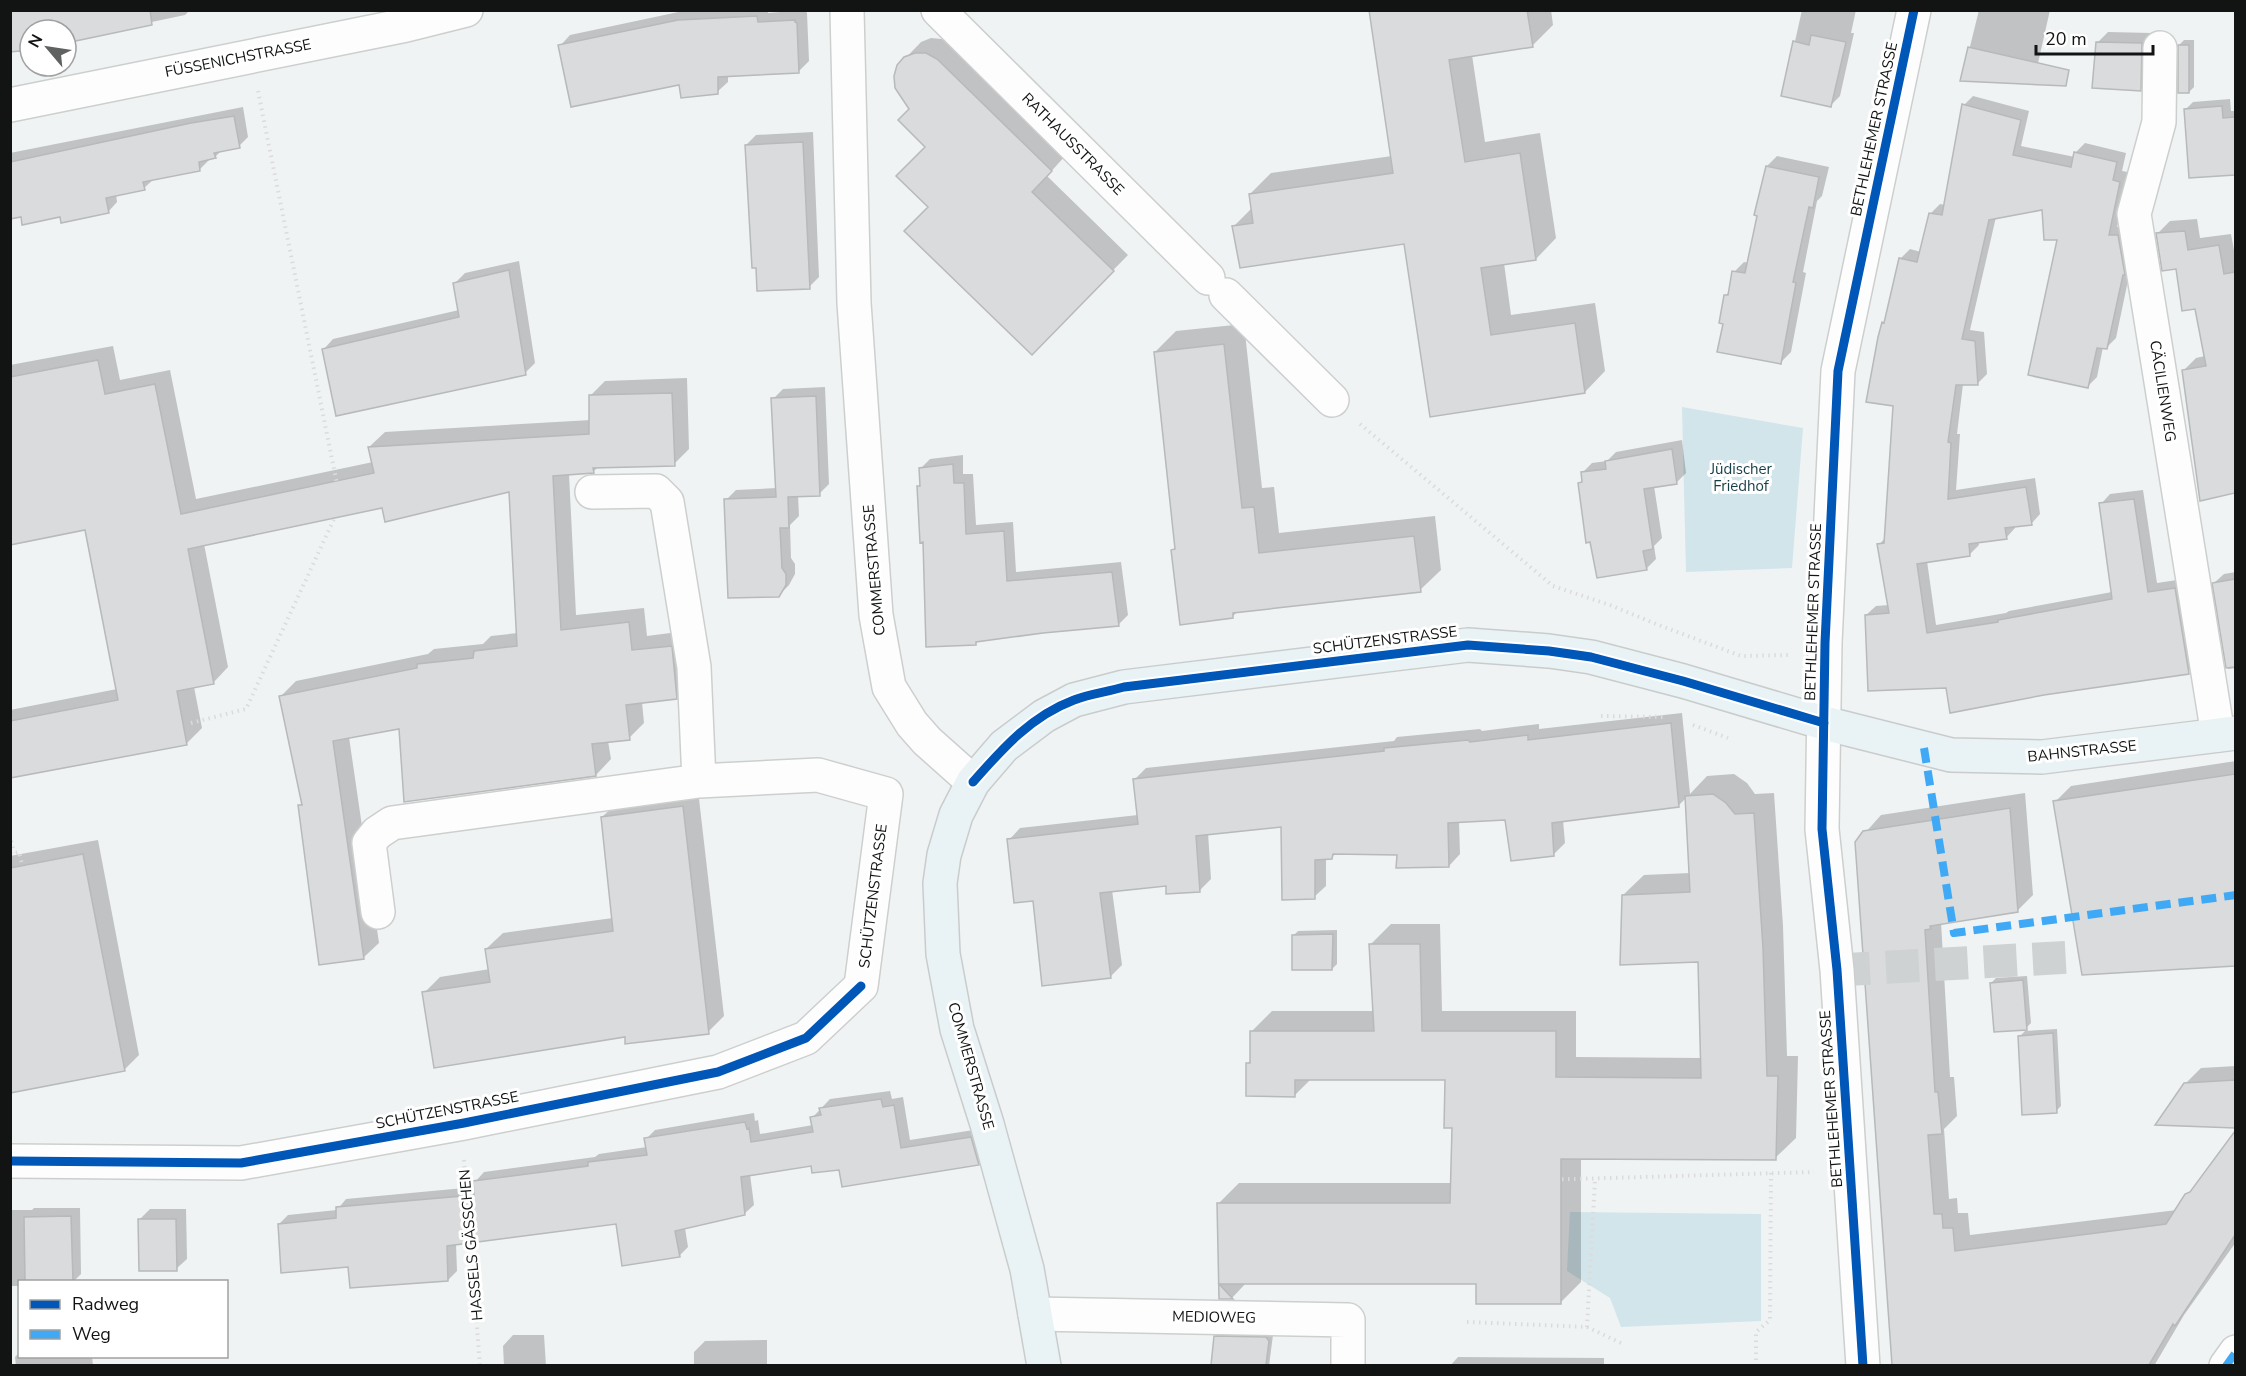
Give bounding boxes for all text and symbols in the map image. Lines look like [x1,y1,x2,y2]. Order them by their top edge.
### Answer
north arrow [18,18,78,78]
scale bar [2036,18,2153,56]
text: 20 m [2045,27,2087,51]
text: N [23,31,48,52]
street label: FÜSSENICHSTRASSE [163,34,313,82]
street label: BETHLEHEMER STRASSE [1846,40,1902,218]
street label: RATHAUSSTRASSE [1017,88,1129,200]
street label: CÄCILIENWEG [2145,339,2181,443]
park label: Jüdischer Friedhof [1709,459,1772,496]
street label: COMMERSTRASSE [858,504,890,636]
street label: BETHLEHEMER STRASSE [1800,523,1826,701]
street label: SCHÜTZENSTRASSE [1312,621,1458,659]
street label: BAHNSTRASSE [2027,735,2137,767]
street label: SCHÜTZENSTRASSE [854,823,892,969]
street label: COMMERSTRASSE [943,1000,999,1132]
street label: BETHLEHEMER STRASSE [1815,1010,1847,1188]
street label: SCHÜTZENSTRASSE [374,1086,520,1134]
street label: HASSELS GÄSSCHEN [454,1168,488,1322]
legend [18,1280,228,1358]
text: Radweg [72,1292,139,1316]
street label: MEDIOWEG [1172,1306,1256,1328]
text: Weg [72,1322,111,1346]

